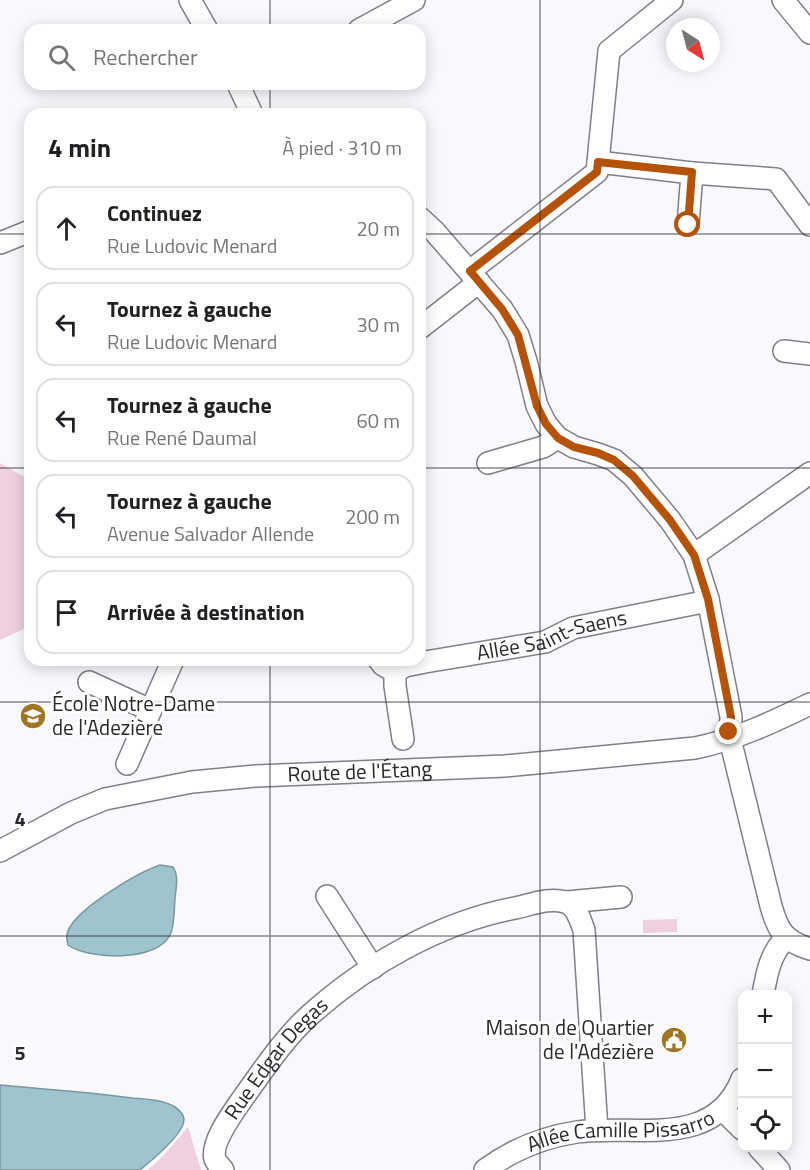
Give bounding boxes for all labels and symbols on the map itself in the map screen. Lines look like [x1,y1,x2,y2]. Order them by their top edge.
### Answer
north arrow [666,18,720,72]
route start [674,211,700,237]
street label: Allée Saint-Saens [474,601,629,668]
place label: École Notre-Dame de l'Adezière [52,687,215,743]
school or university icon: École Notre-Dame de l'Adezière [18,701,48,731]
route end [715,718,741,744]
street label: Route de l'Étang [287,752,433,790]
text: 4 [14,803,26,834]
street label: Rue Edgar Degas [216,989,335,1126]
place label: Maison de Quartier de l'Adézière [486,1011,654,1067]
public building icon: Maison de Quartier de l'Adézière [659,1025,689,1055]
text: 5 [14,1037,26,1068]
street label: Allée Camille Pissarro [522,1101,720,1160]

